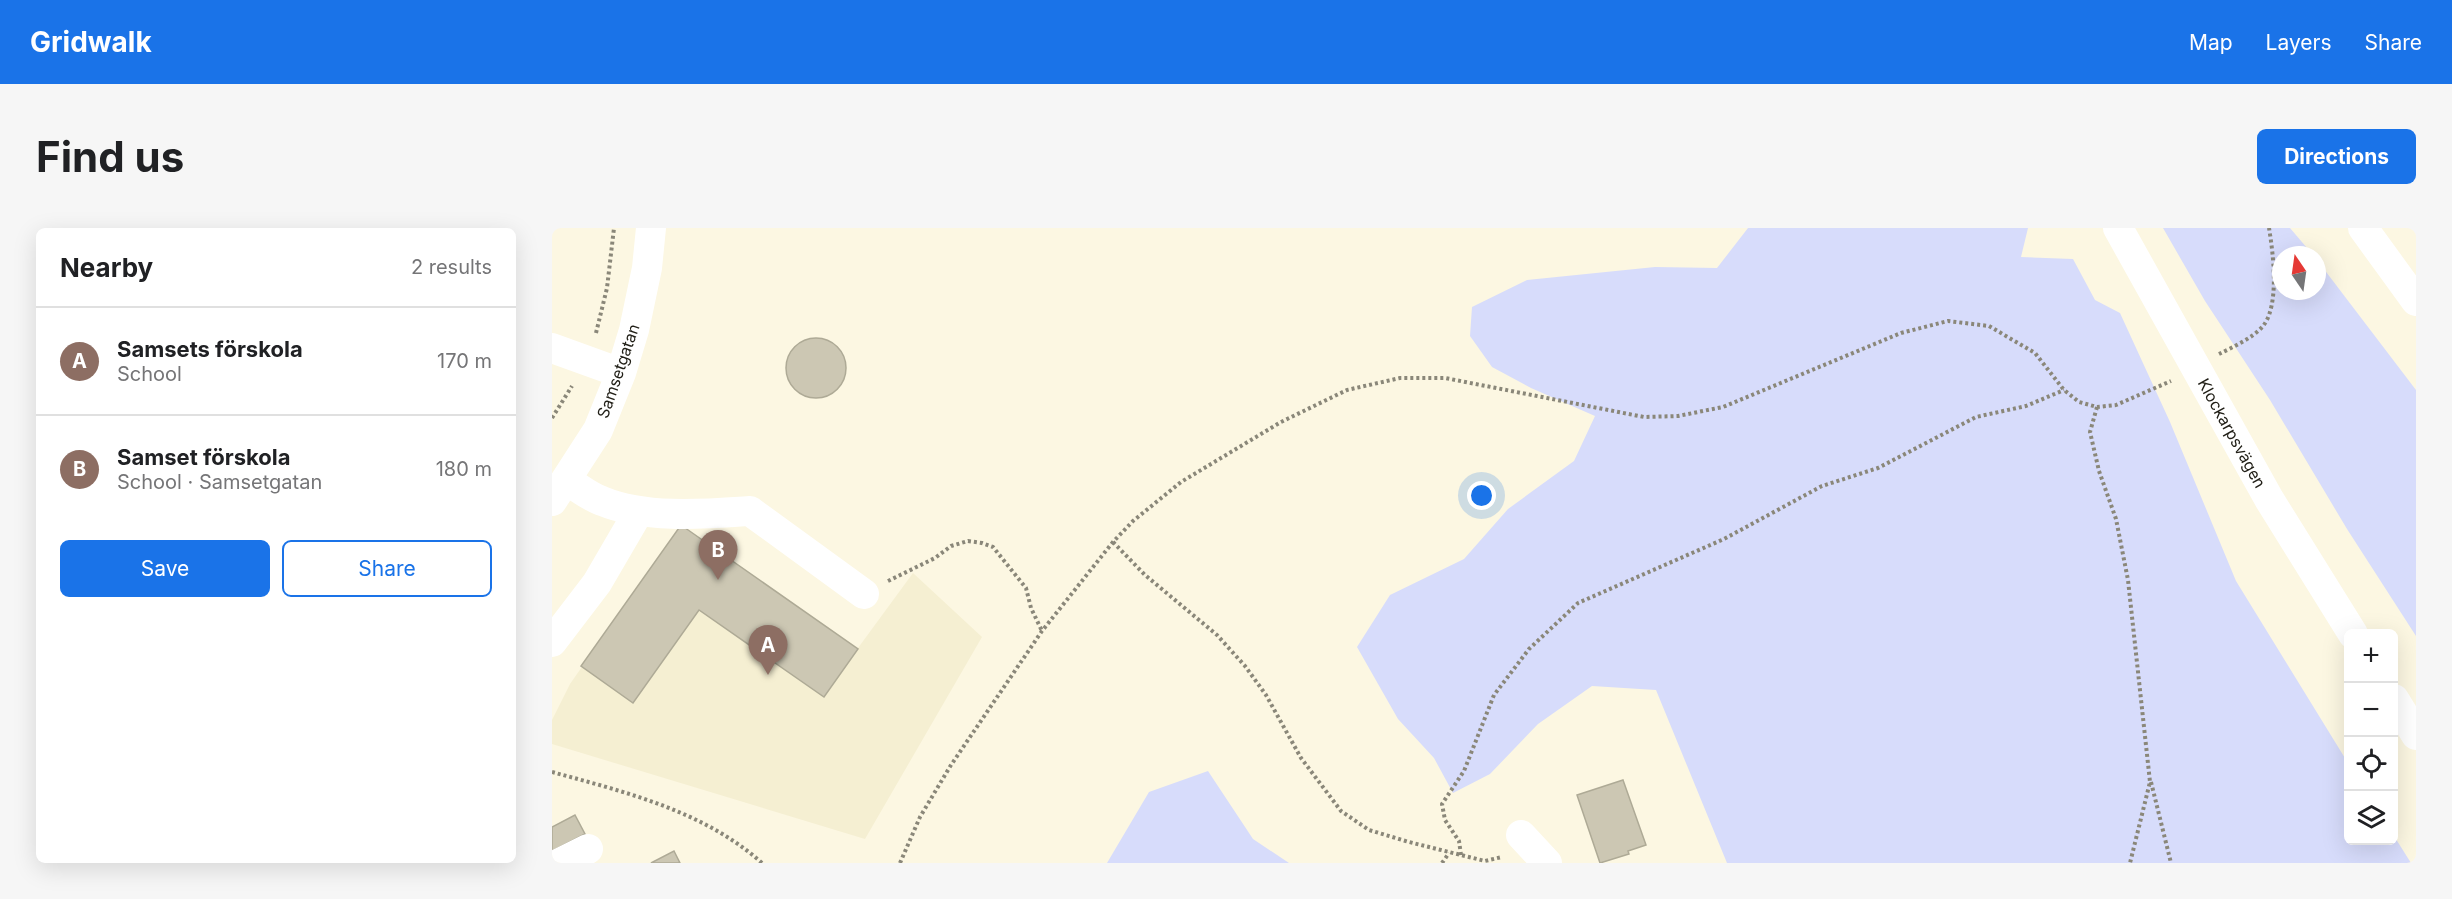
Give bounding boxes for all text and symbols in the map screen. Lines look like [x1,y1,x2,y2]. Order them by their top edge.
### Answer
text: Gridwalk [30,25,152,59]
text: Map [2189,30,2233,55]
text: Layers [2266,30,2332,55]
text: Share [2365,30,2422,55]
button: Directions [2257,129,2416,184]
text: Find us [36,131,184,182]
north arrow [2272,246,2326,300]
text: Nearby [60,252,153,283]
text: 2 results [411,255,492,279]
street label: Samsetgatan [592,321,644,421]
text: Samsets förskola [117,336,303,362]
text: A [72,349,87,373]
text: 170 m [437,349,492,373]
text: School [117,362,182,386]
street label: Klockarpsvägen [2194,375,2270,491]
text: Samset förskola [117,444,291,470]
text: B [73,457,86,481]
text: 180 m [436,457,492,481]
text: School · Samsetgatan [117,470,322,494]
your location [1467,481,1496,510]
pin: B [698,530,738,580]
button: Save [60,540,270,597]
button: Share [282,540,492,597]
pin: A [748,626,788,675]
map controls [2344,629,2398,845]
button: + [2344,629,2398,683]
button: − [2344,683,2398,737]
button: locate [2344,737,2398,791]
button: layers [2344,791,2398,845]

